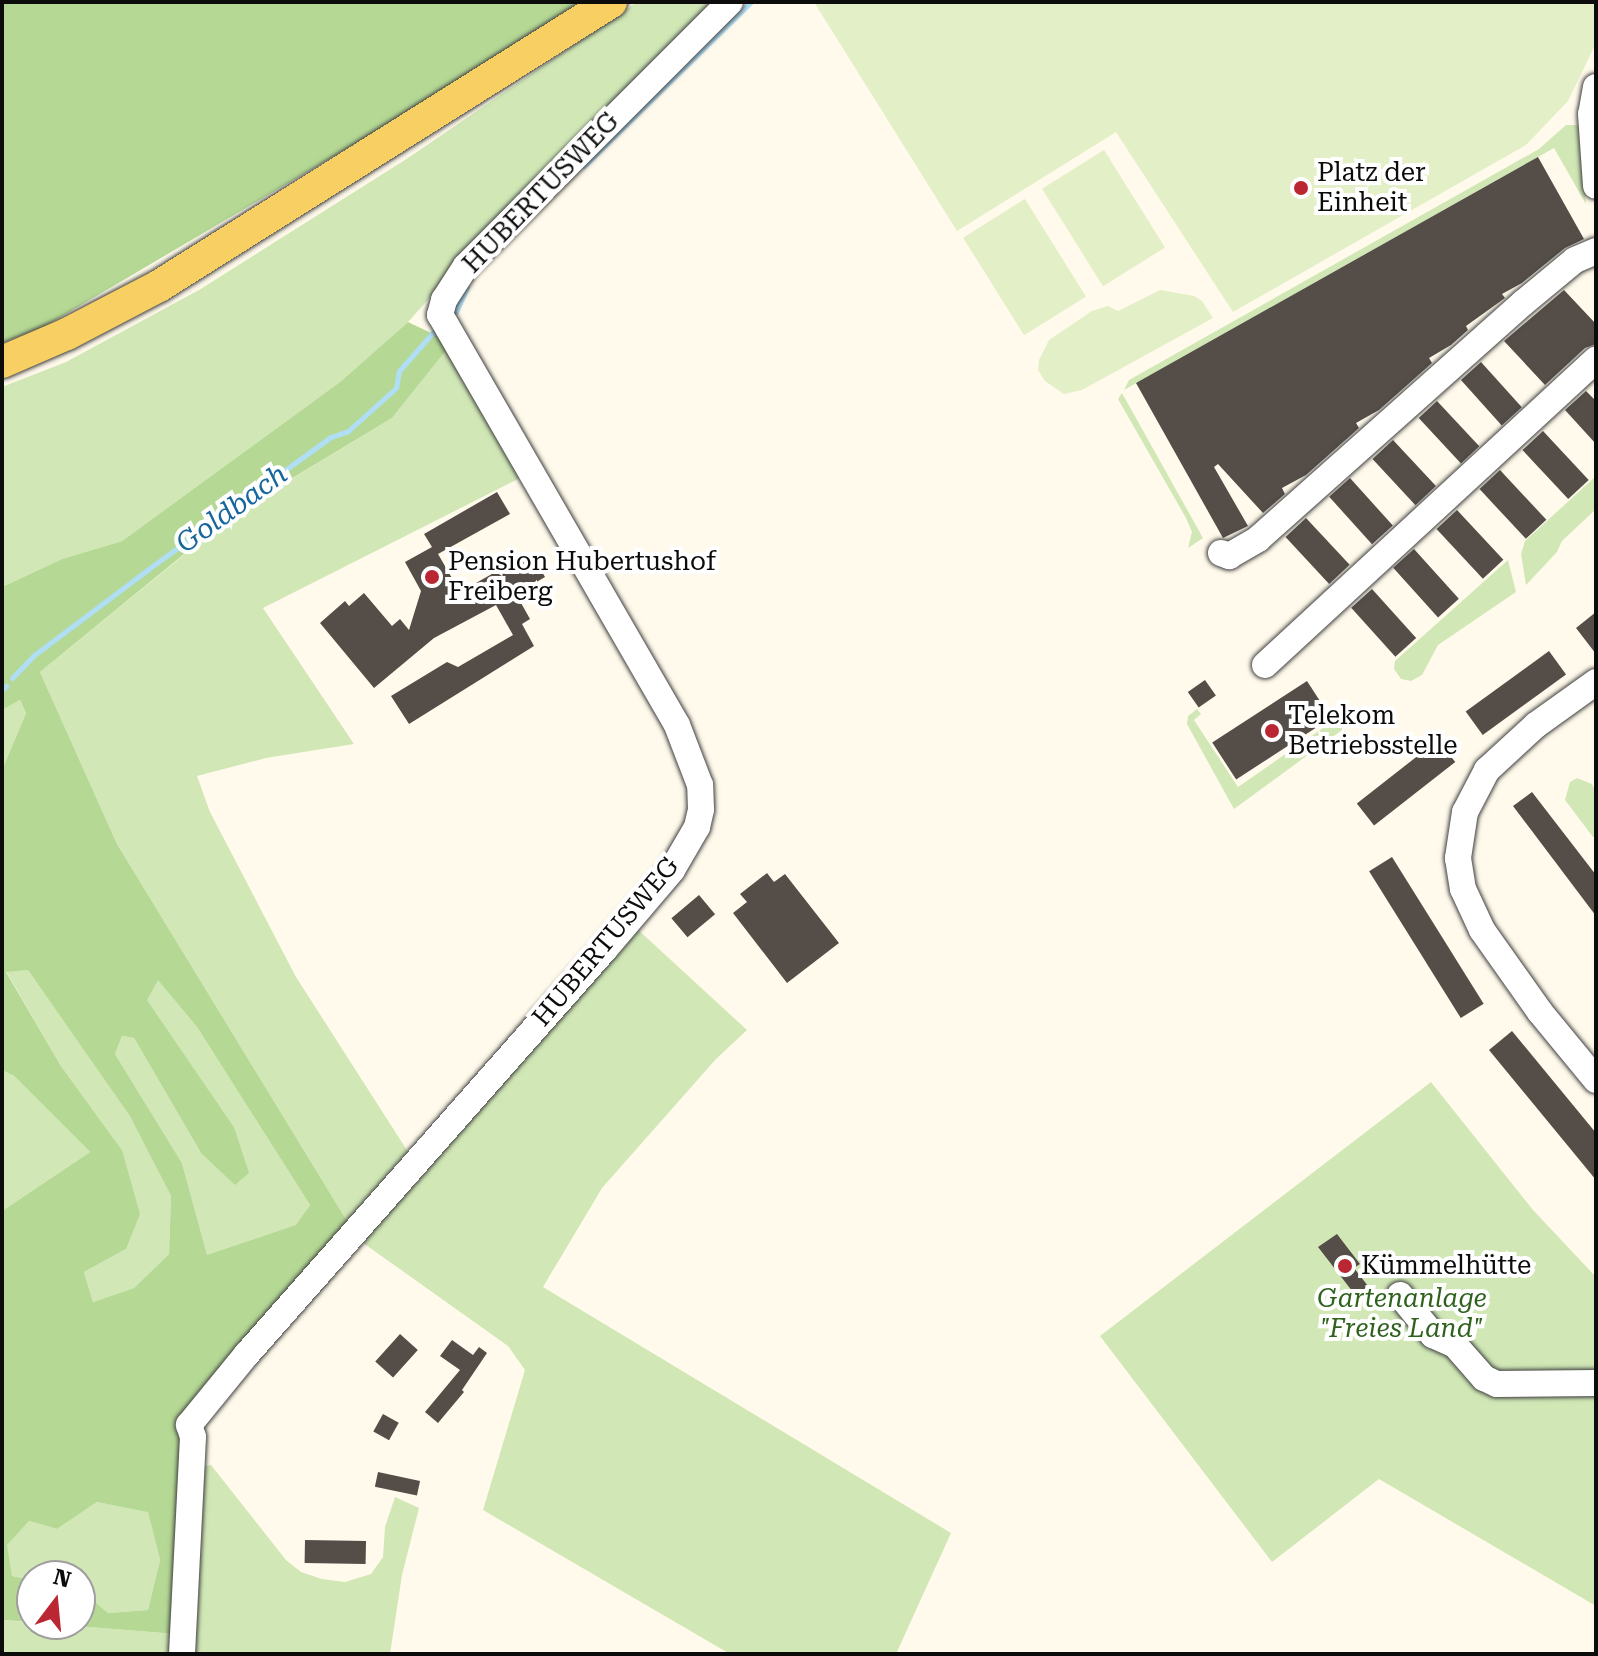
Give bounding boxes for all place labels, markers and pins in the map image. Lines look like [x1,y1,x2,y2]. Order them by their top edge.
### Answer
place label: Platz der Einheit [1317,157,1426,218]
marker: Platz der Einheit [1292,179,1310,197]
place label: Pension Hubertushof Freiberg [448,546,716,608]
marker: Pension Hubertushof Freiberg [423,568,441,586]
place label: Telekom Betriebsstelle [1288,700,1458,762]
marker: Telekom Betriebsstelle [1263,722,1281,740]
place label: Kümmelhütte [1361,1250,1531,1282]
marker: Kümmelhütte [1336,1257,1354,1275]

